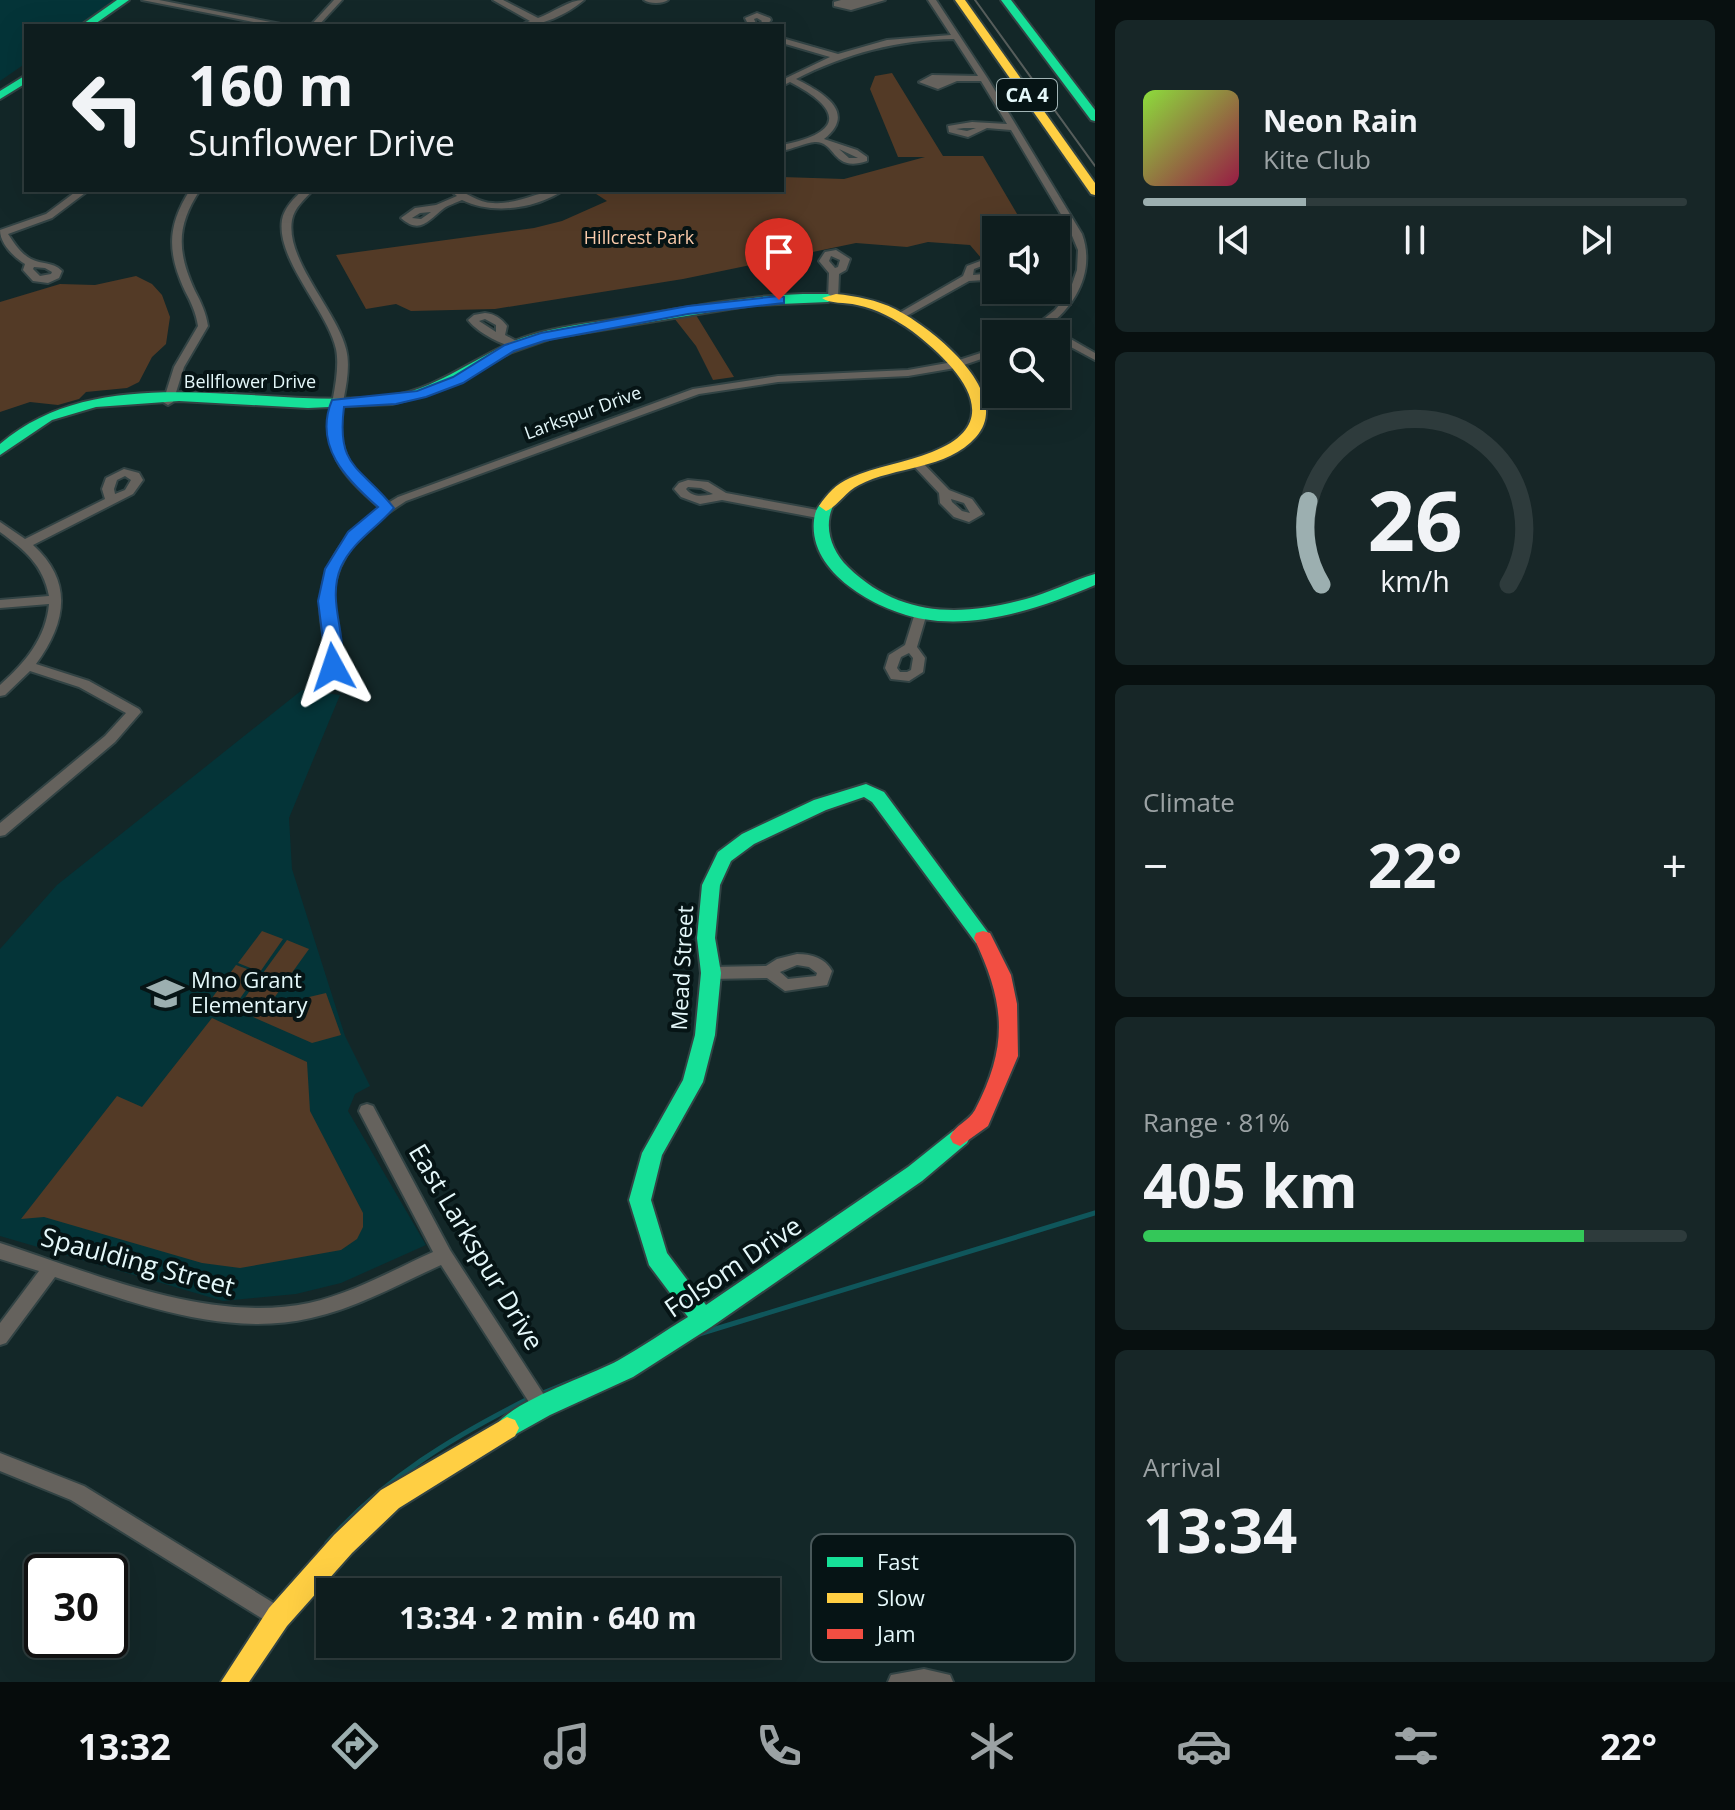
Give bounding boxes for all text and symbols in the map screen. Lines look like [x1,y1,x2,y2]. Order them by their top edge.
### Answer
text: 160 m [188,46,354,122]
icon: left [56,56,160,160]
road number: CA 4 [997,79,1057,111]
text: Neon Rain [1263,100,1418,141]
text: Sunflower Drive [188,118,455,167]
text: Kite Club [1263,141,1371,177]
map controls [982,216,1070,408]
button: sound [982,216,1070,304]
pin [745,218,813,300]
icon: previous [1212,218,1256,262]
icon: pause [1393,218,1437,262]
icon: next [1574,218,1618,262]
park label: Hillcrest Park [584,225,695,249]
icon: arrive [757,230,801,274]
button: search [982,320,1070,408]
street label: Bellflower Drive [184,369,316,393]
street label: Larkspur Drive [521,380,645,444]
text: 26 [1367,461,1463,574]
text: km/h [1380,561,1450,600]
position arrow [291,625,375,709]
text: Climate [1143,784,1235,820]
text: 22° [1368,824,1462,906]
text: − [1143,835,1168,895]
text: + [1662,835,1687,895]
street label: Mead Street [663,905,699,1031]
place label: Mno Grant Elementary [191,964,308,1019]
school or university icon: Mno Grant Elementary [146,974,184,1012]
text: Range · 81% [1143,1104,1290,1140]
street label: East Larkspur Drive [401,1137,553,1356]
text: 405 km [1143,1144,1358,1226]
street label: Folsom Drive [657,1207,808,1325]
street label: Spaulding Street [37,1218,239,1304]
text: Arrival [1143,1449,1221,1485]
text: 13:34 [1143,1489,1297,1571]
legend [811,1534,1075,1662]
text: Fast [877,1546,919,1576]
speed limit sign: 30 [24,1554,128,1658]
text: Slow [877,1582,925,1612]
text: 13:34 · 2 min · 640 m [399,1597,697,1638]
text: Jam [875,1618,916,1648]
icon: directions [327,1718,383,1774]
icon: music [539,1718,595,1774]
icon: phone [751,1718,807,1774]
icon: climate [964,1718,1020,1774]
icon: car [1176,1718,1232,1774]
icon: filters [1388,1718,1444,1774]
text: 13:32 [78,1722,171,1771]
text: 22° [1600,1722,1657,1771]

